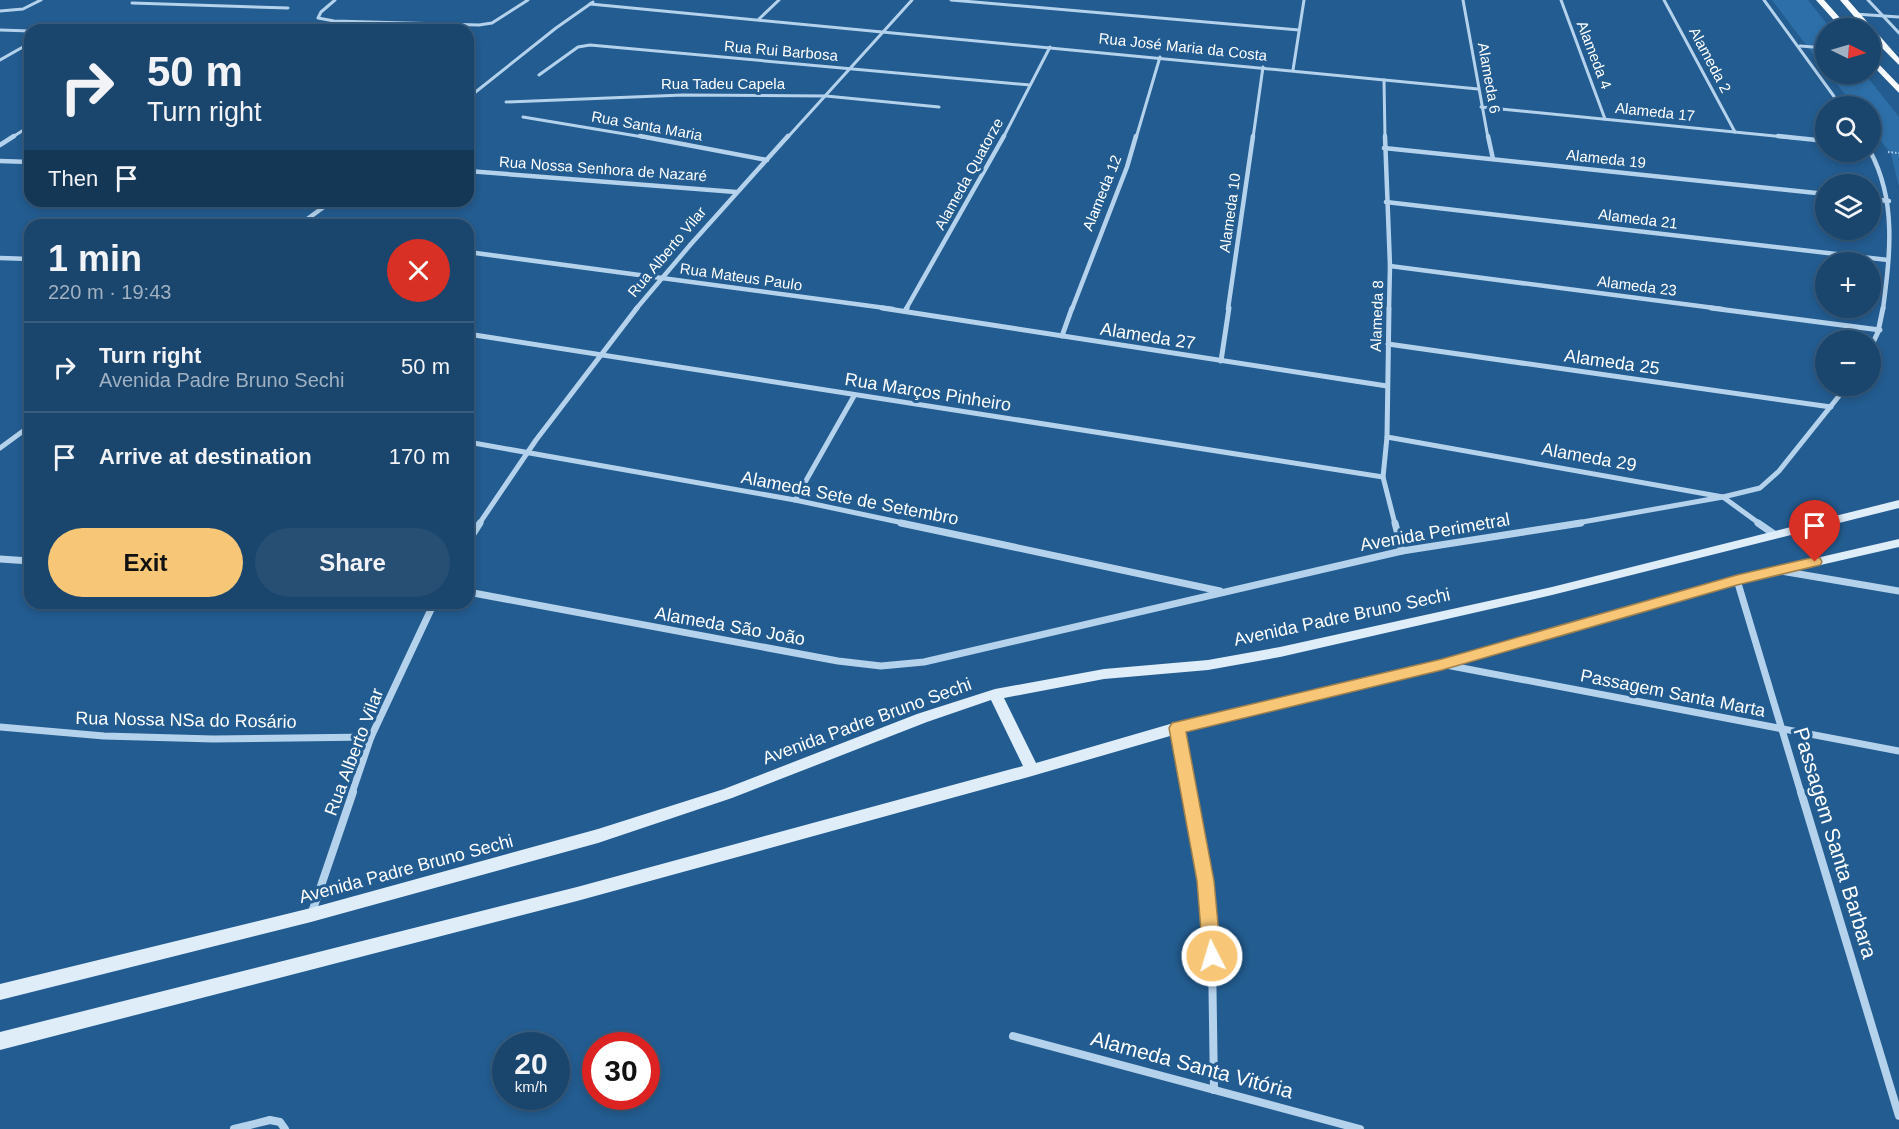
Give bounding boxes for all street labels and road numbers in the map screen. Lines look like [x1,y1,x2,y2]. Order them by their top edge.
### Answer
street label: Alameda 4 [1574,18,1615,91]
street label: Alameda 2 [1686,24,1735,95]
street label: Rua José Maria da Costa [1098,29,1269,64]
street label: Rua Rui Barbosa [723,37,839,64]
street label: Alameda 6 [1475,41,1504,115]
street label: Rua Tadeu Capela [661,75,786,92]
street label: Alameda 17 [1614,99,1696,124]
street label: Rua Santa Maria [590,107,705,144]
street label: Alameda Quatorze [931,115,1006,233]
street label: Alameda 19 [1565,146,1647,171]
street label: Rua Nossa Senhora de Nazaré [498,153,708,184]
street label: Alameda 12 [1079,153,1124,233]
street label: Alameda 10 [1216,172,1243,254]
street label: Rua Alberto Vilar [624,203,709,300]
street label: Alameda 21 [1597,205,1679,232]
street label: Rua Mateus Paulo [679,260,803,294]
street label: Alameda 23 [1596,272,1678,299]
street label: Alameda 8 [1367,280,1386,352]
street label: Alameda 27 [1099,319,1197,353]
street label: Alameda 25 [1563,345,1661,379]
street label: Rua Marços Pinheiro [843,369,1013,415]
street label: Alameda 29 [1540,439,1638,475]
street label: Alameda Sete de Setembro [740,467,960,529]
street label: Avenida Perimetral [1359,509,1511,555]
street label: Avenida Padre Bruno Sechi [1232,584,1452,650]
street label: Alameda São João [653,603,807,649]
street label: Passagem Santa Marta [1579,665,1768,721]
street label: Avenida Padre Bruno Sechi [760,674,974,768]
street label: Rua Alberto Vilar [321,686,387,818]
street label: Rua Nossa NSa do Rosário [75,708,297,732]
street label: Passagem Santa Barbara [1789,725,1882,962]
street label: Avenida Padre Bruno Sechi [297,831,515,907]
street label: Alameda Santa Vitória [1088,1026,1296,1103]

